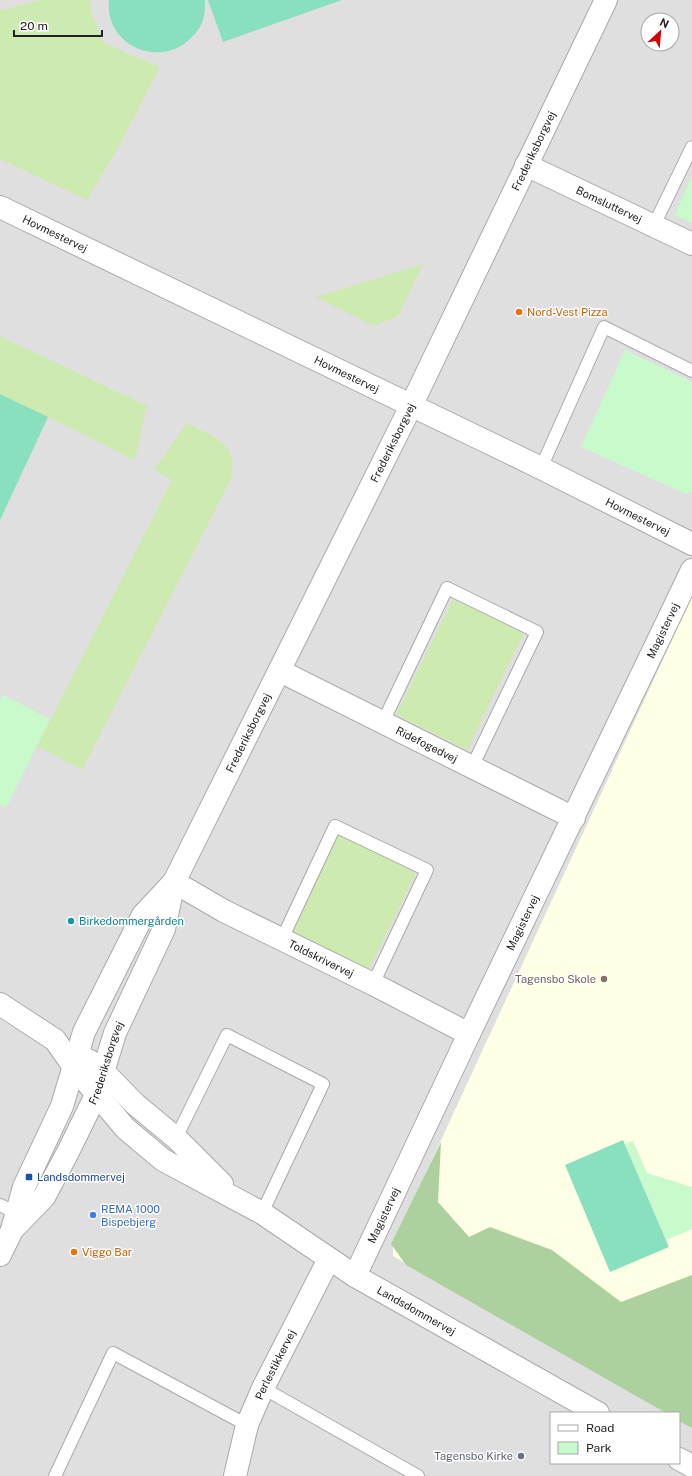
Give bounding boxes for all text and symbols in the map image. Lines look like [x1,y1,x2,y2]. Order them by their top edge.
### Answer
scale bar [14,12,102,38]
north arrow [640,12,680,52]
text: N [658,16,671,30]
text: 20 m [20,19,48,33]
street label: Frederiksborgvej [509,109,558,193]
street label: Bomsluttervej [574,184,644,225]
street label: Hovmestervej [21,213,89,254]
place label: Nord-Vest Pizza [527,306,608,318]
marker: Nord-Vest Pizza [514,307,524,317]
street label: Hovmestervej [312,354,381,395]
street label: Frederiksborgvej [368,401,417,484]
street label: Hovmestervej [604,495,672,538]
street label: Magistervej [644,601,681,660]
street label: Frederiksborgvej [224,691,273,774]
street label: Ridefogedvej [394,724,460,765]
street label: Magistervej [504,893,541,952]
place label: Birkedommergården [79,915,184,927]
marker: Birkedommergården [66,916,76,926]
street label: Toldskrivervej [287,938,356,980]
place label: Tagensbo Skole [515,973,596,985]
marker: Tagensbo Skole [599,974,609,984]
street label: Frederiksborgvej [86,1019,126,1107]
place label: Landsdommervej [37,1171,125,1183]
marker: Landsdommervej [24,1172,34,1182]
street label: Magistervej [365,1185,402,1245]
place label: REMA 1000 Bispebjerg [101,1203,160,1228]
marker: REMA 1000 Bispebjerg [88,1210,98,1220]
place label: Viggo Bar [82,1246,132,1258]
marker: Viggo Bar [69,1247,79,1257]
street label: Landsdommervej [375,1284,458,1337]
street label: Perlestikkervej [253,1328,298,1401]
legend [550,1412,680,1464]
text: Road [586,1421,614,1435]
text: Park [586,1441,612,1455]
place label: Tagensbo Kirke [434,1450,513,1462]
marker: Tagensbo Kirke [516,1451,526,1461]

